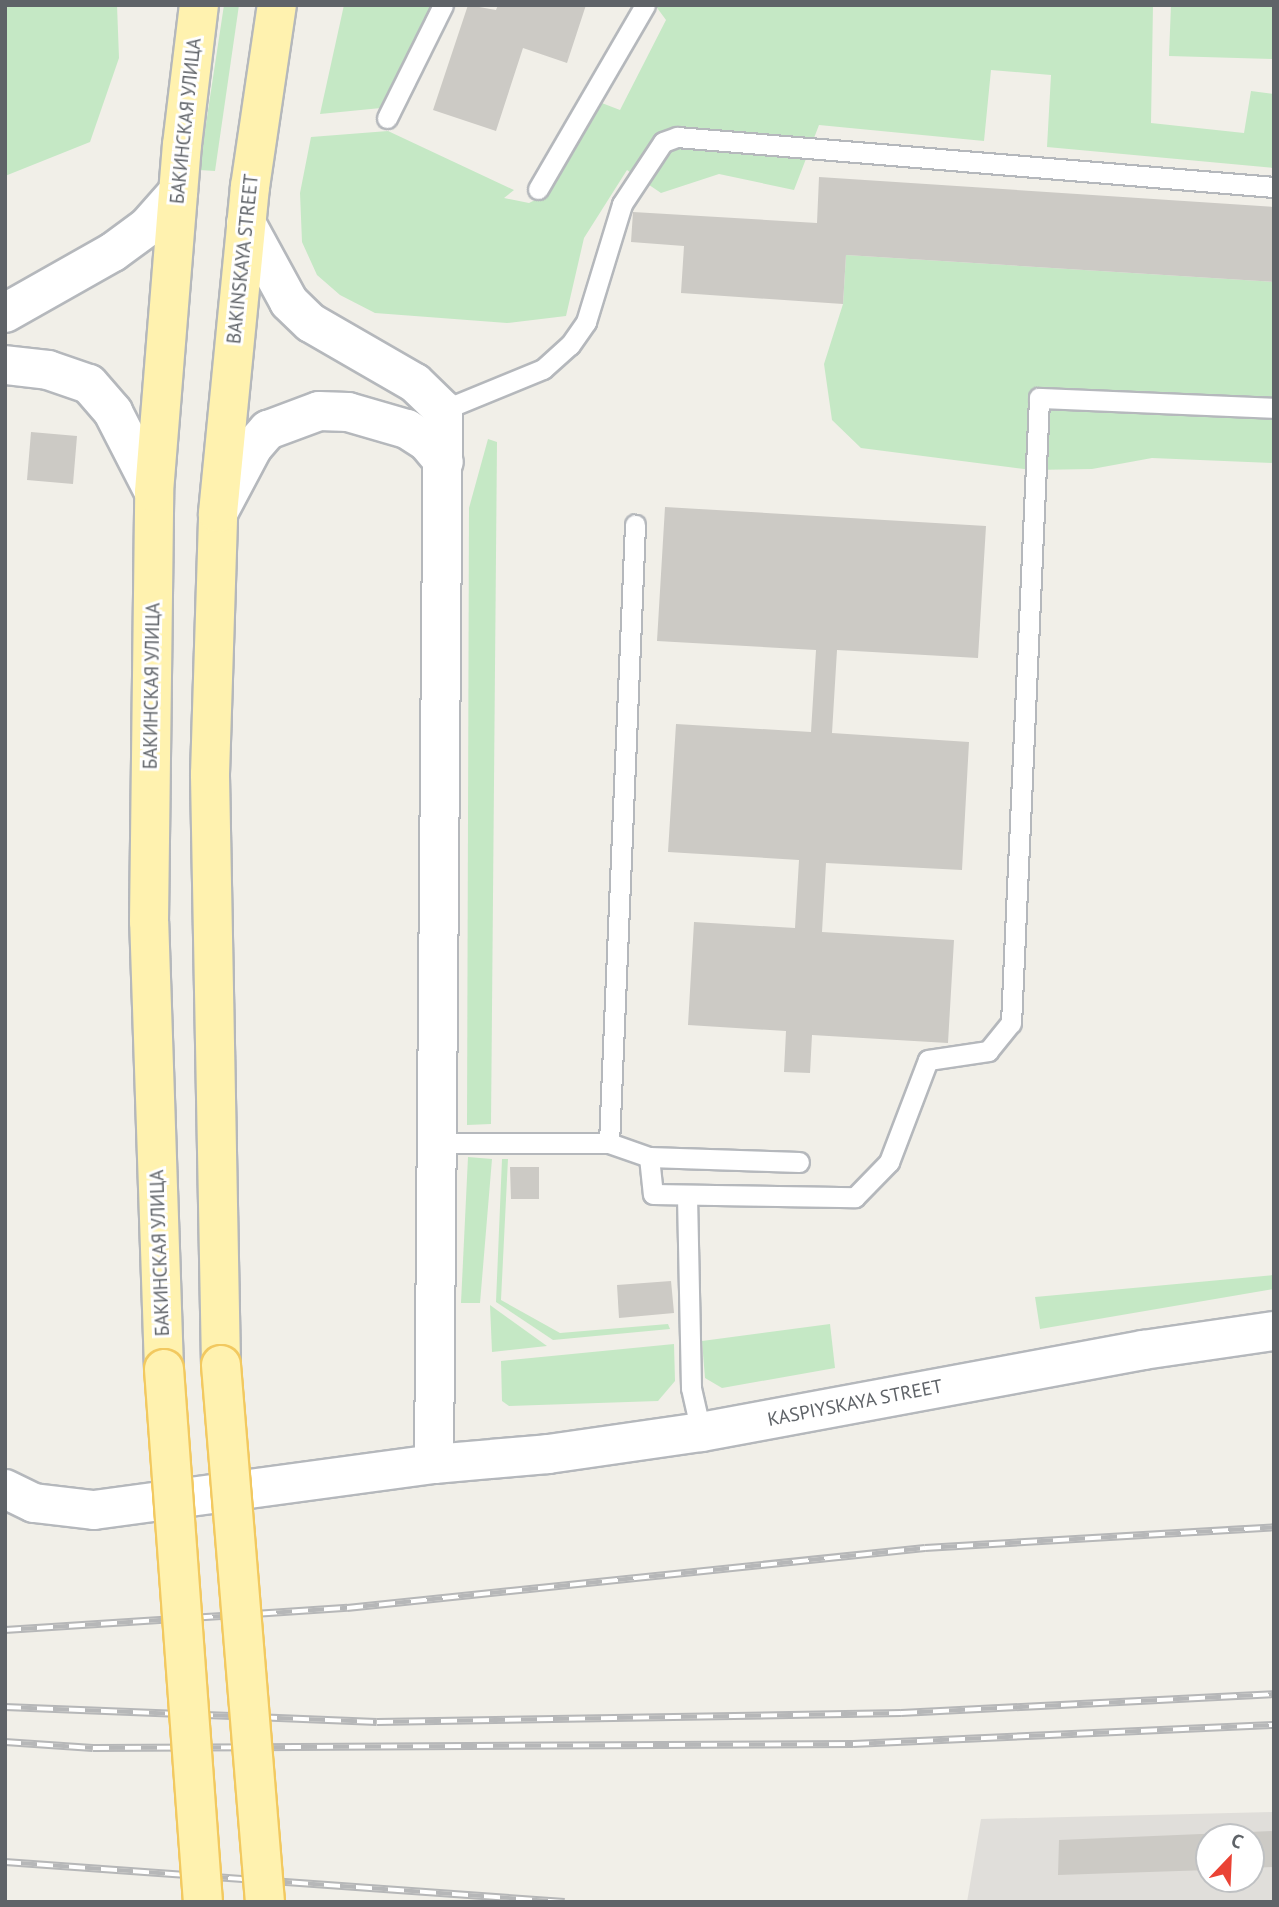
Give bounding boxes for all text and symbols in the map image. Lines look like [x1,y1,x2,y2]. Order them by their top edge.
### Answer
street label: БАКИНСКАЯ УЛИЦА [166,37,206,205]
street label: BAKINSKAYA STREET [223,173,263,345]
street label: БАКИНСКАЯ УЛИЦА [139,602,165,770]
street label: БАКИНСКАЯ УЛИЦА [146,1169,174,1337]
street label: KASPIYSKAYA STREET [765,1375,945,1431]
north arrow [1195,1823,1265,1893]
text: С [1228,1827,1247,1854]

